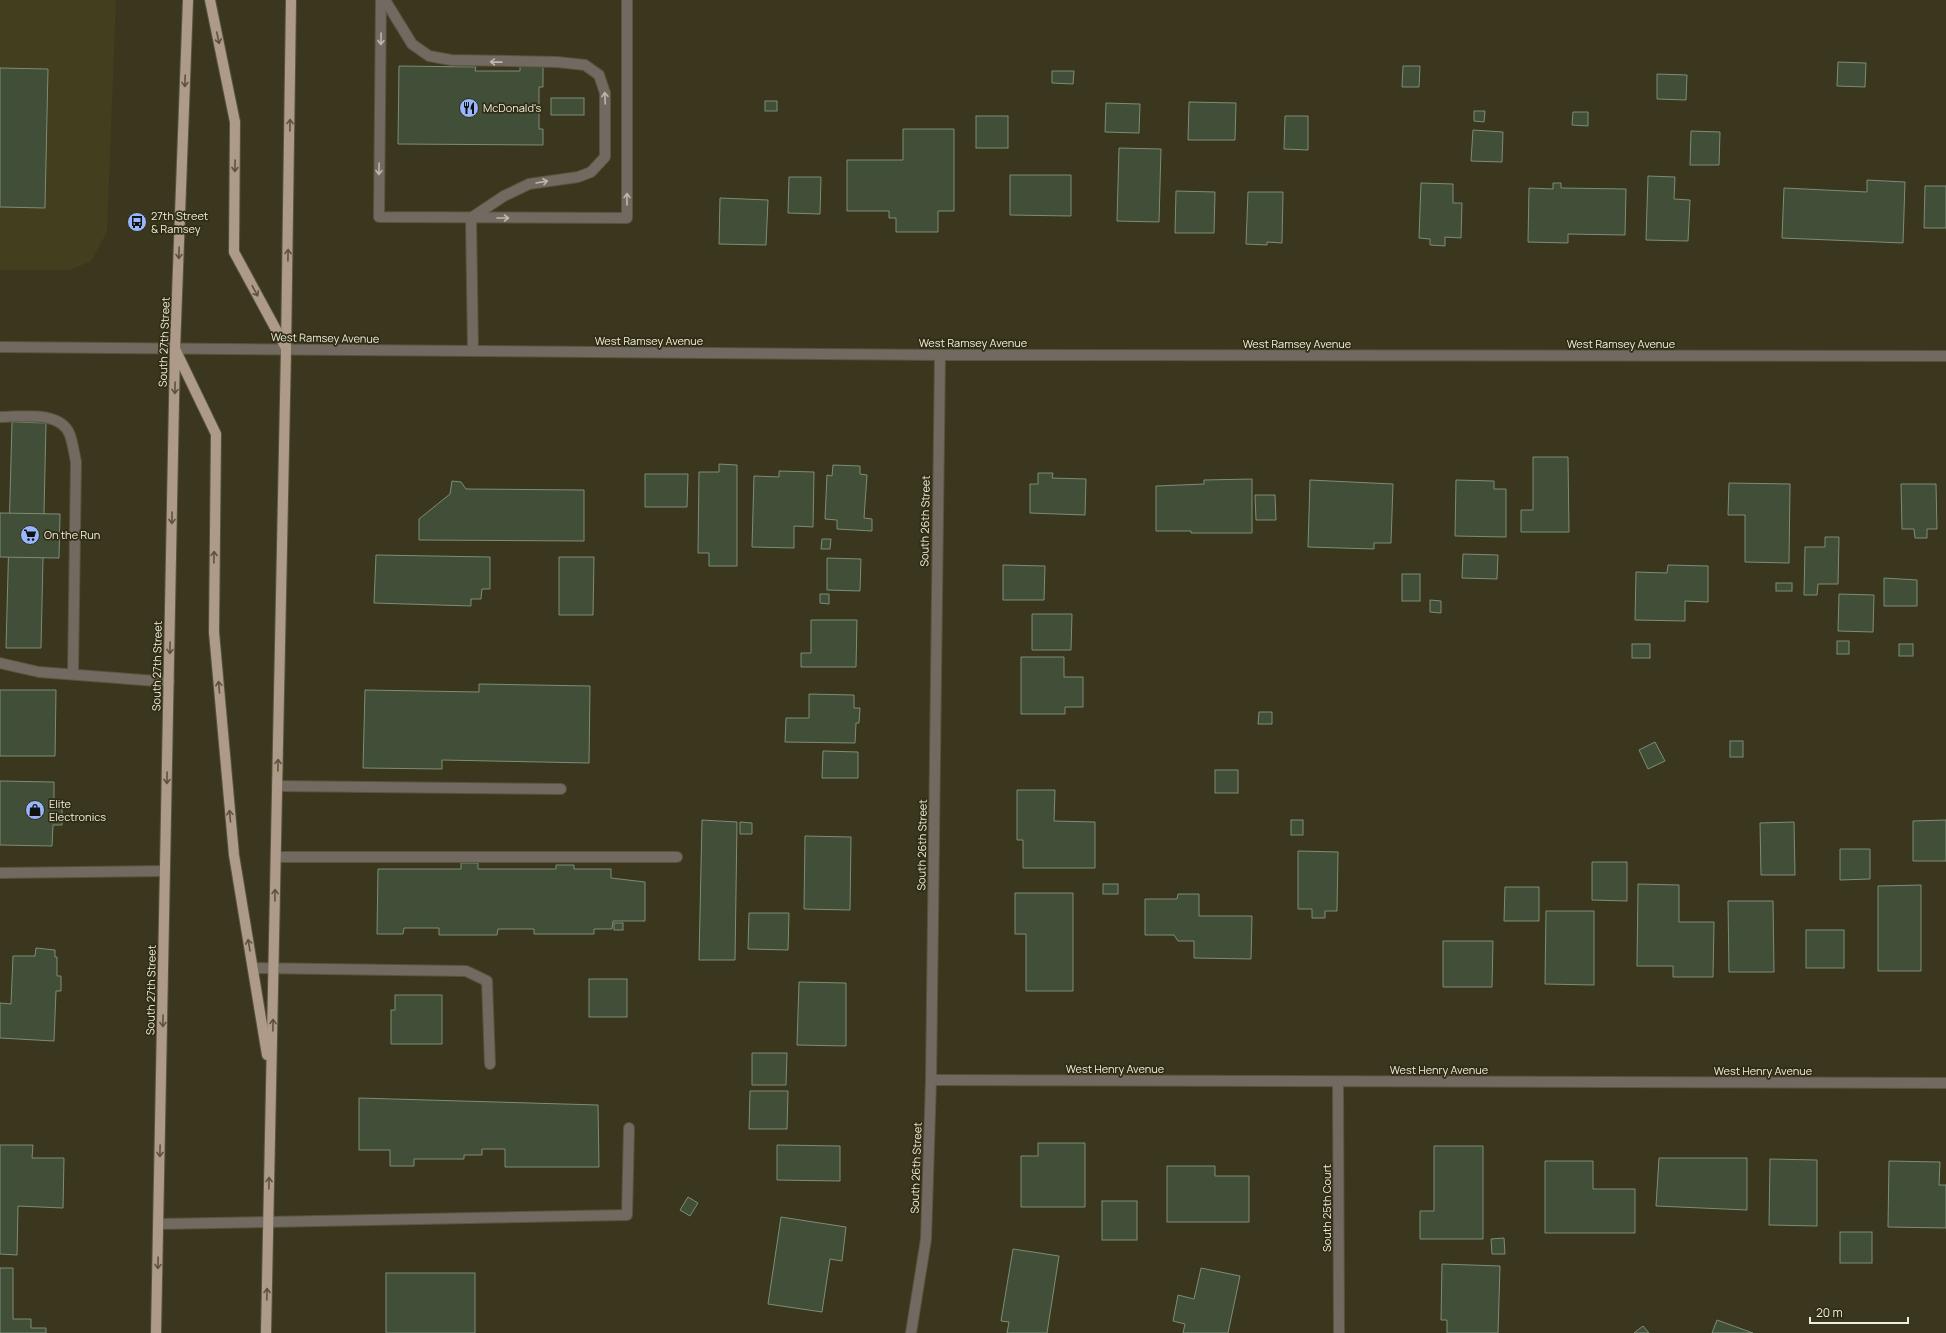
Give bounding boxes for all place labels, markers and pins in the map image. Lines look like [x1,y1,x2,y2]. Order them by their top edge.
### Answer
restaurant icon: McDonald's [458,97,480,119]
place label: McDonald's [483,100,541,115]
place label: 27th Street & Ramsey [151,208,208,236]
bus stop icon: 27th Street & Ramsey [126,211,148,233]
supermarket icon: On the Run [19,524,41,546]
place label: On the Run [44,527,100,542]
place label: Elite Electronics [49,796,106,824]
shop icon: Elite Electronics [24,799,46,821]

